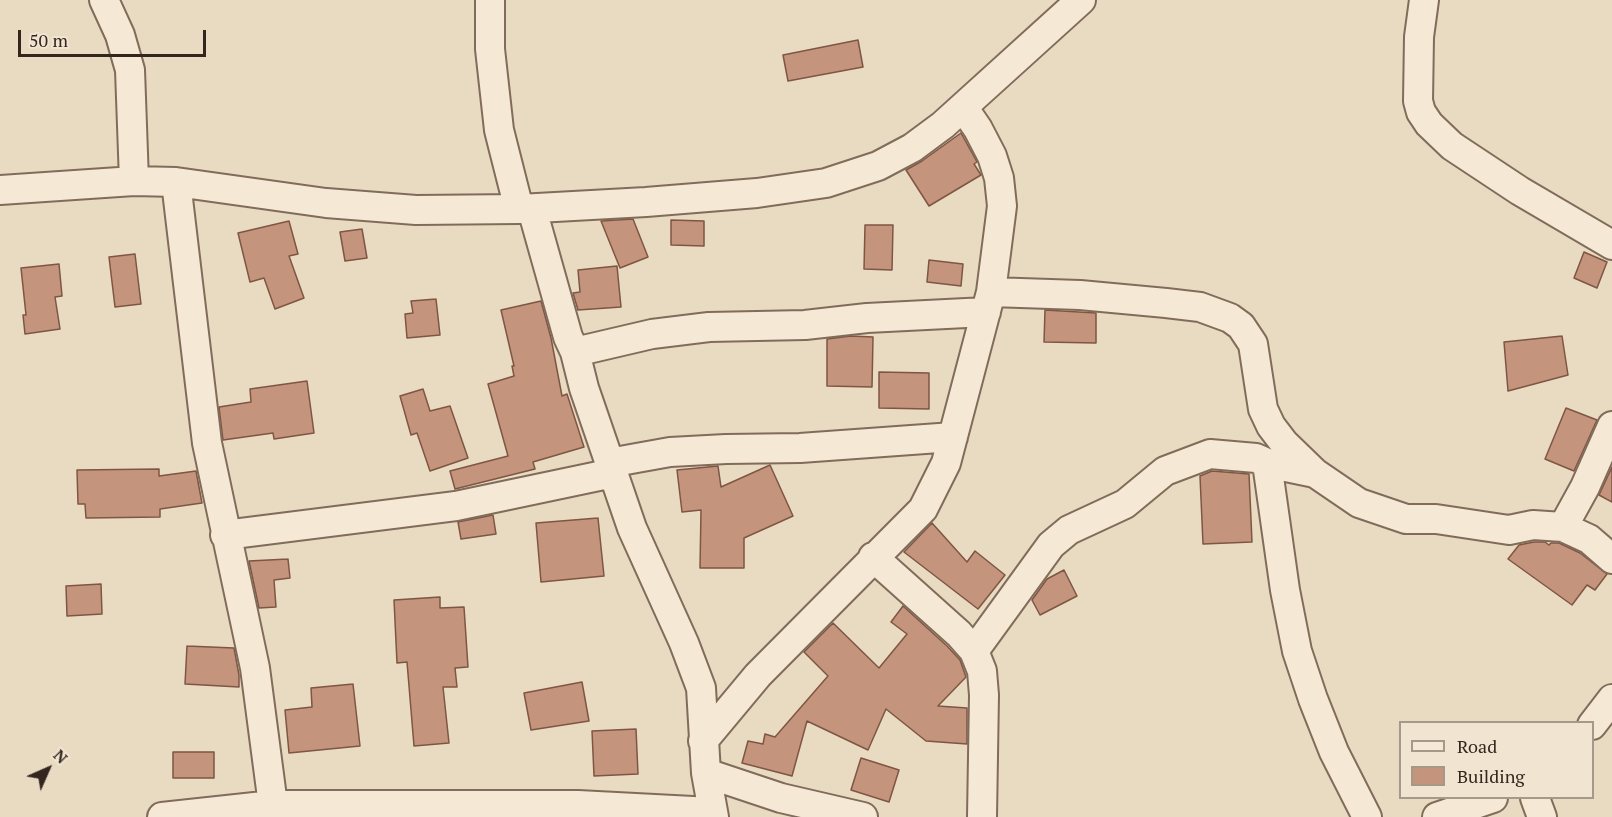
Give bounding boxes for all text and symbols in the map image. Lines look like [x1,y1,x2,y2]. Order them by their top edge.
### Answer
scale bar [21,18,208,56]
text: 50 m [29,28,68,52]
legend [1399,721,1594,799]
text: Road [1457,734,1497,758]
north arrow [18,739,78,799]
text: N [49,744,73,768]
text: Building [1457,764,1525,788]

